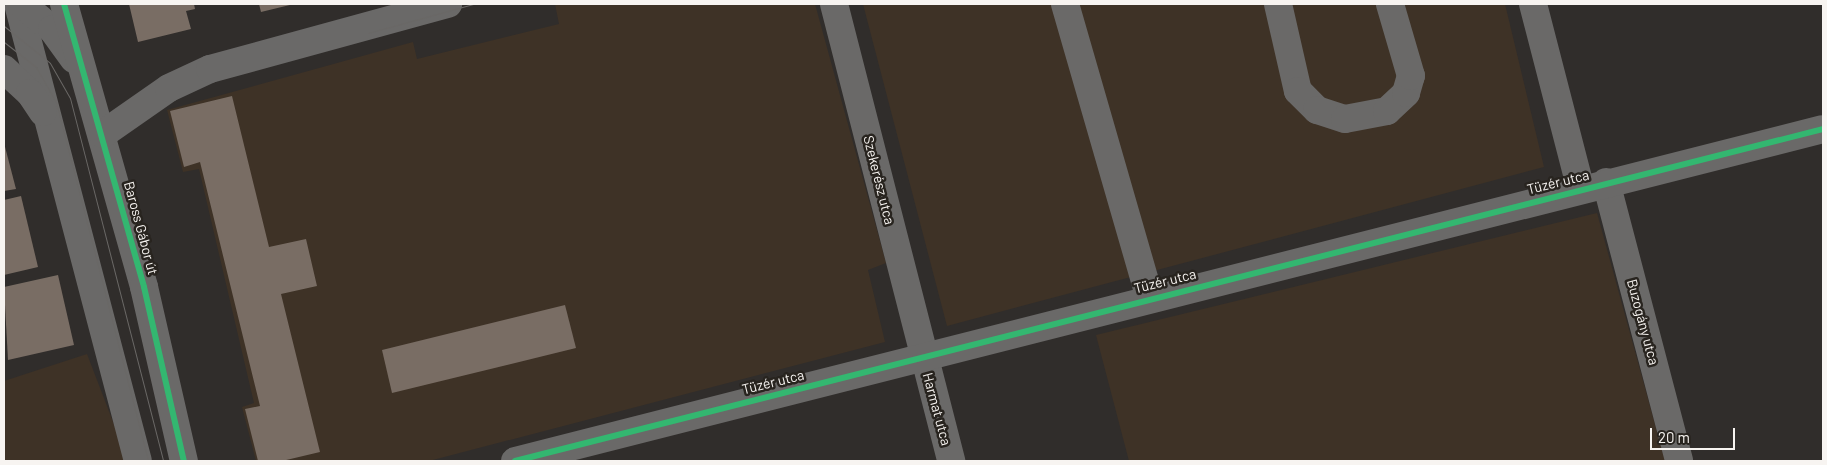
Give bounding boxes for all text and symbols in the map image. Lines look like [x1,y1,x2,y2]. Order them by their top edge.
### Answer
street label: Szekerész utca [860,134,898,226]
street label: Tüzér utca [1525,166,1591,198]
street label: Baross Gábor út [120,180,162,276]
street label: Tüzér utca [1132,265,1198,297]
street label: Buzogány utca [1623,277,1663,367]
street label: Tüzér utca [740,366,806,398]
street label: Harmat utca [919,371,955,447]
scale bar [1652,418,1737,450]
text: 20 m [1658,428,1690,446]

